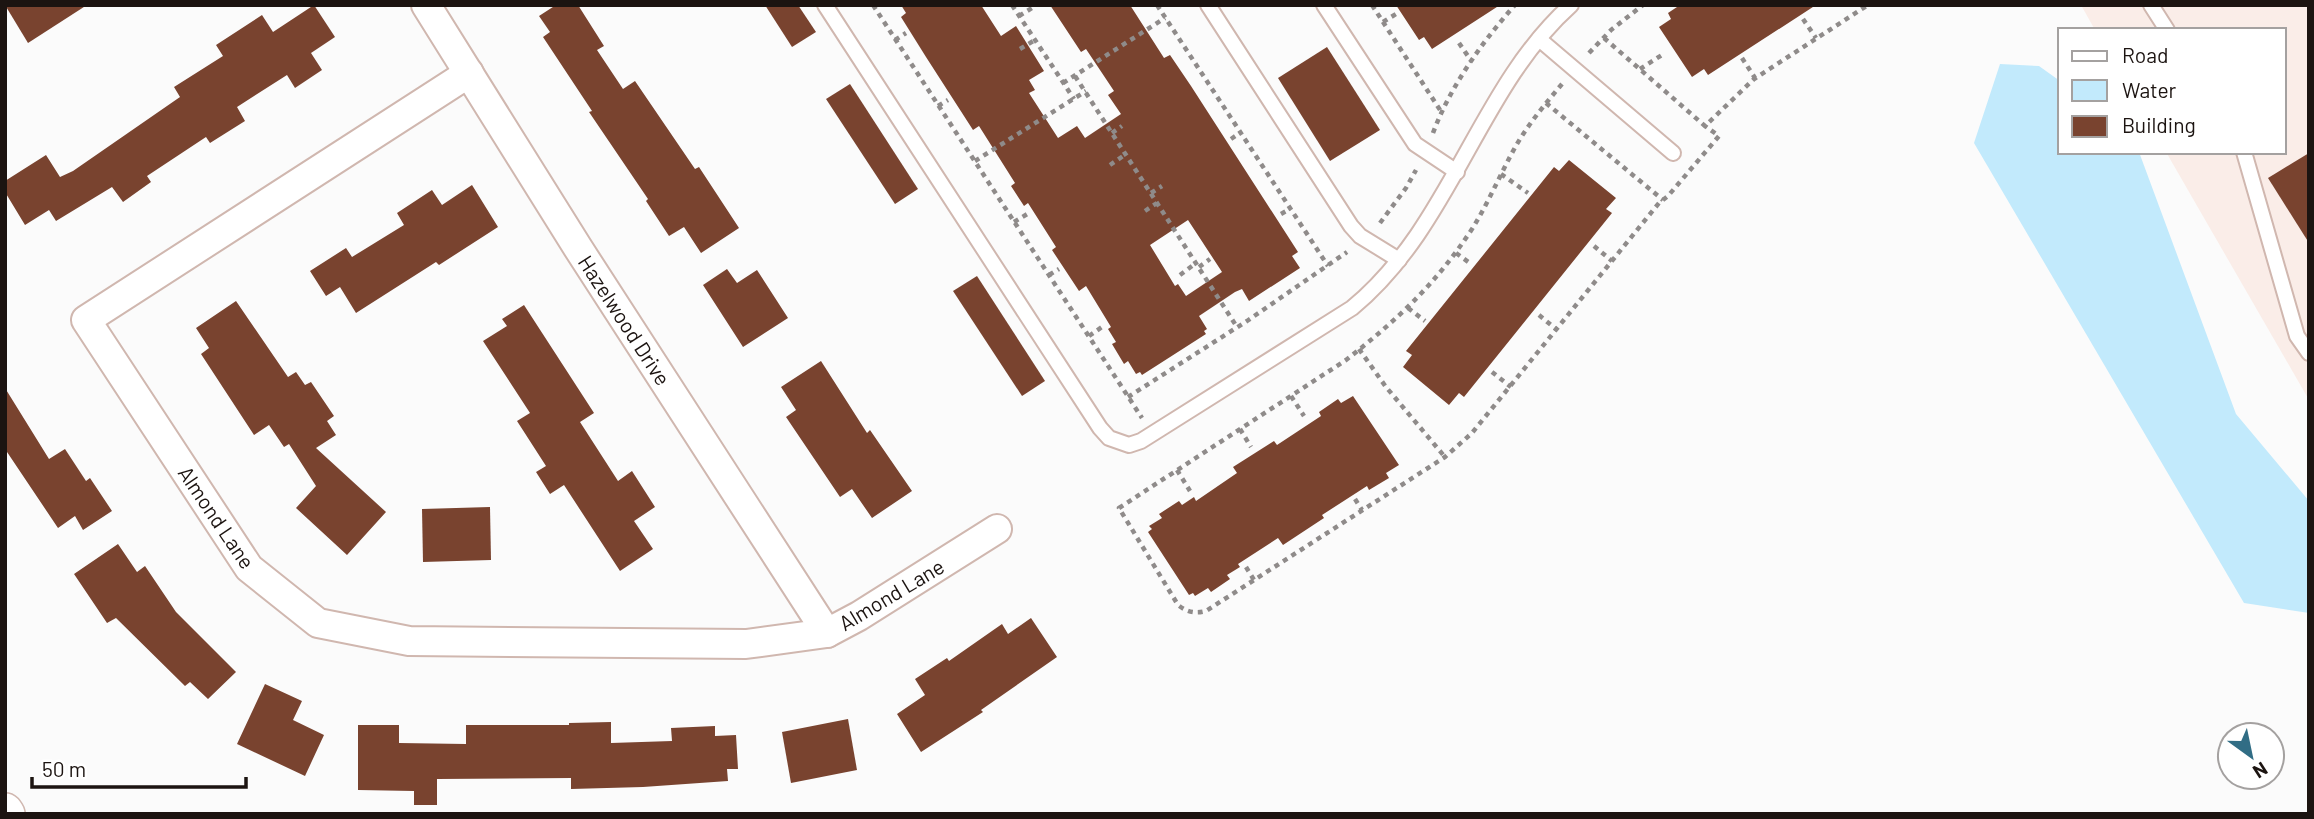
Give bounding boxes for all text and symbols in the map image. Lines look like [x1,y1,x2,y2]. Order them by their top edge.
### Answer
legend [2058,28,2286,154]
text: Road [2122,42,2168,67]
text: Water [2122,77,2177,102]
text: Building [2122,112,2196,137]
street label: Hazelwood Drive [574,250,676,390]
street label: Almond Lane [174,461,260,573]
street label: Almond Lane [834,553,948,635]
north arrow [2216,721,2286,791]
scale bar [32,746,245,790]
text: 50 m [42,756,86,781]
text: N [2249,758,2272,784]

